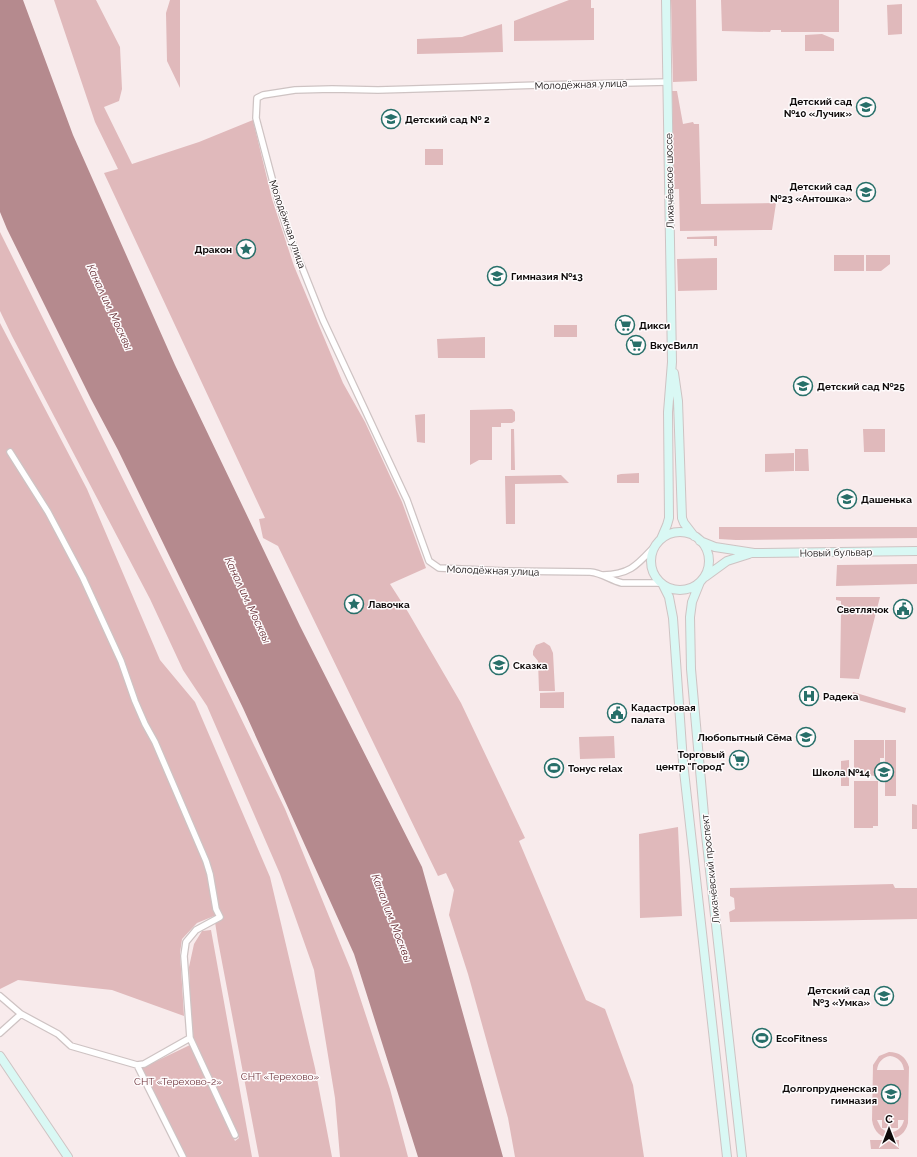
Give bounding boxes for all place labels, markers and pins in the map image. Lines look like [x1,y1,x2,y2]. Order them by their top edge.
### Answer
place label: Детский сад №10 «Лучик» [784,96,853,119]
school or university icon: Детский сад №10 «Лучик» [855,96,877,118]
school or university icon: Детский сад № 2 [380,108,402,130]
place label: Детский сад № 2 [405,114,490,125]
place label: Детский сад №23 «Антошка» [770,181,853,204]
school or university icon: Детский сад №23 «Антошка» [855,181,877,203]
place icon: Дракон [235,238,257,260]
place label: Дракон [195,244,232,255]
school or university icon: Гимназия №13 [486,265,508,287]
place label: Гимназия №13 [511,271,583,282]
supermarket icon: Дикси [614,314,636,336]
place label: Дикси [639,320,670,331]
supermarket icon: ВкусВилл [625,334,647,356]
place label: ВкусВилл [650,340,698,351]
school or university icon: Детский сад №25 [792,375,814,397]
place label: Детский сад №25 [817,381,905,392]
school or university icon: Дашенька [836,488,858,510]
place label: Дашенька [861,494,912,505]
place icon: Лавочка [343,593,365,615]
public building icon: Светлячок [892,598,914,620]
place label: Лавочка [368,599,410,610]
place label: Светлячок [837,604,889,615]
school or university icon: Сказка [488,654,510,676]
place label: Сказка [513,660,548,671]
hospital icon: Радека [798,685,820,707]
place label: Радека [823,691,859,702]
public building icon: Кадастровая палата [606,702,628,724]
place label: Кадастровая палата [631,702,696,725]
school or university icon: Любопытный Сёма [795,726,817,748]
place label: Любопытный Сёма [698,732,792,743]
place label: Торговый центр "Город" [656,749,725,772]
supermarket icon: Торговый центр "Город" [728,749,750,771]
sports icon: Тонус relax [543,757,565,779]
school or university icon: Школа №14 [873,761,895,783]
place label: Тонус relax [568,763,623,774]
place label: Школа №14 [812,767,870,778]
place label: Детский сад №3 «Умка» [807,985,871,1008]
school or university icon: Детский сад №3 «Умка» [873,985,895,1007]
sports icon: EcoFitness [751,1027,773,1049]
place label: EcoFitness [776,1033,828,1044]
place label: Долгопрудненская гимназия [782,1083,877,1106]
school or university icon: Долгопрудненская гимназия [880,1083,902,1105]

